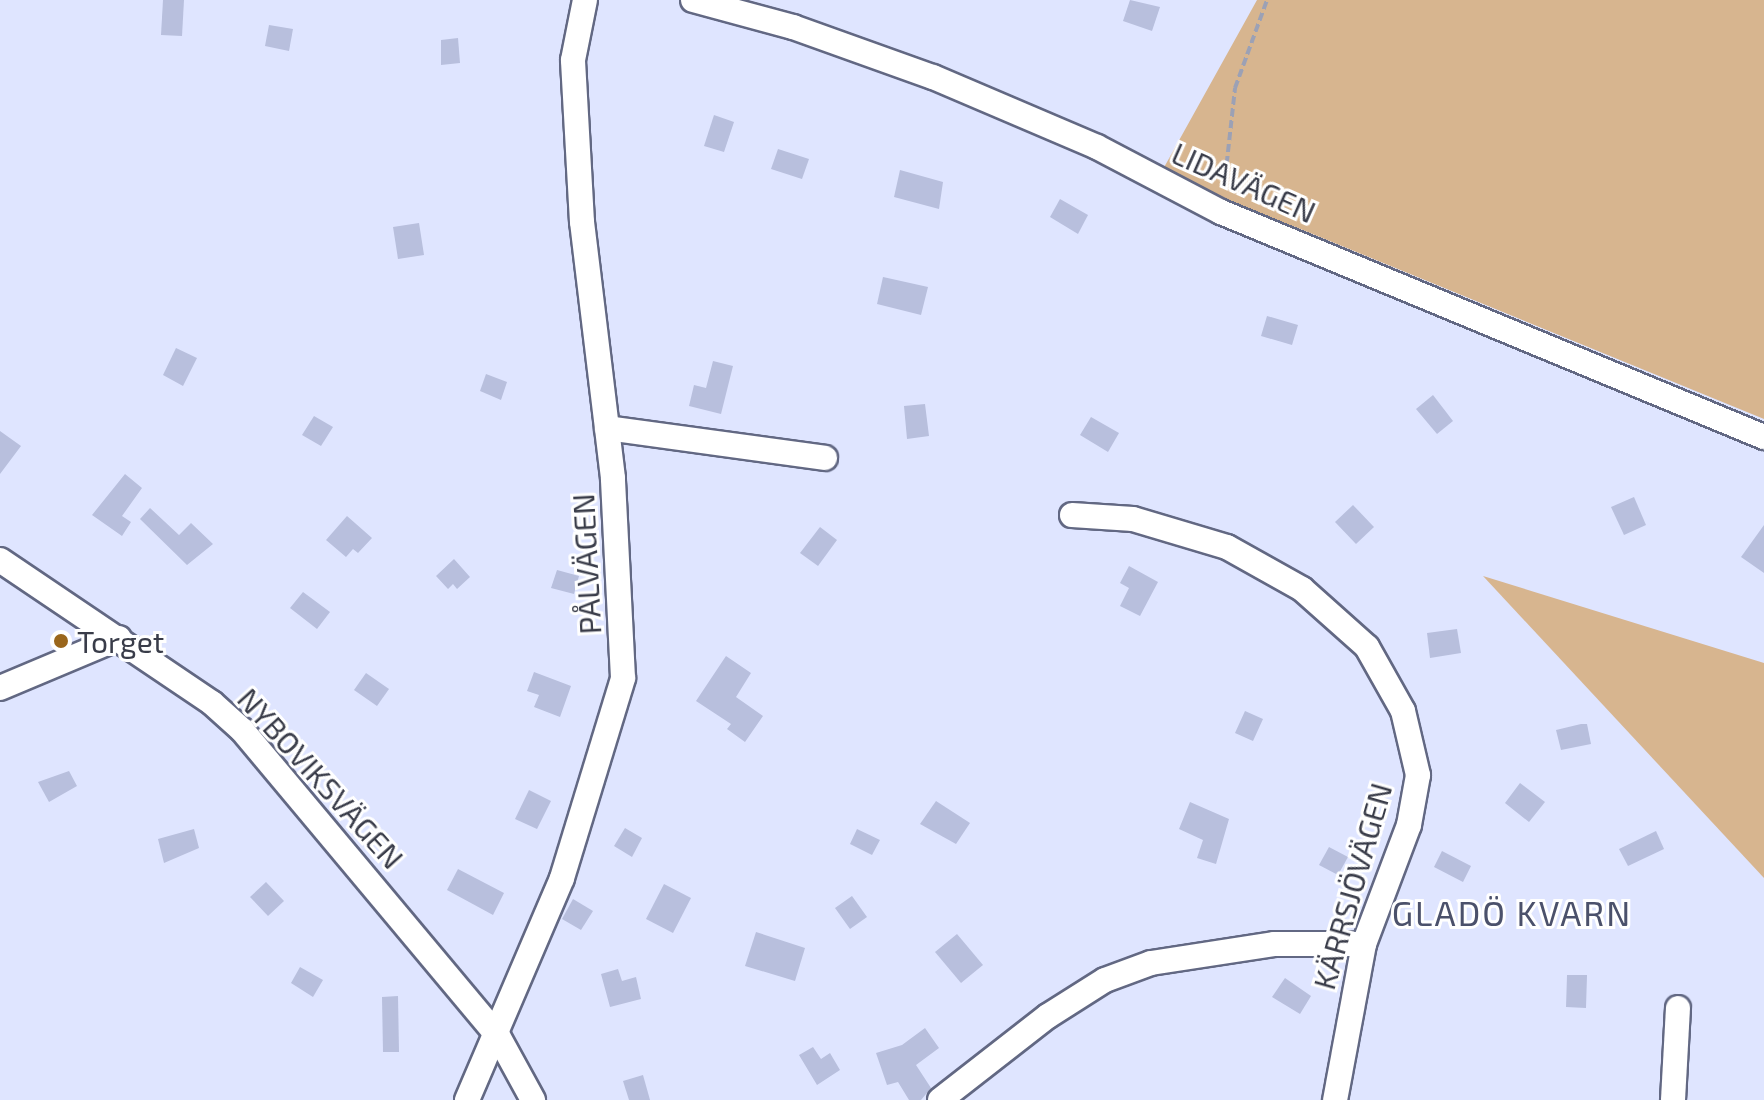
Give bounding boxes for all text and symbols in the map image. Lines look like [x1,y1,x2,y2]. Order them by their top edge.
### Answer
street label: LIDAVÄGEN [1167,134,1321,230]
street label: PÅLVÄGEN [564,493,608,635]
place label: Torget [77,623,164,659]
marker: Torget [52,632,70,650]
street label: NYBOVIKSVÄGEN [231,681,411,875]
street label: KÄRRSJÖVÄGEN [1305,779,1399,993]
district label: GLADÖ KVARN [1392,893,1632,933]

